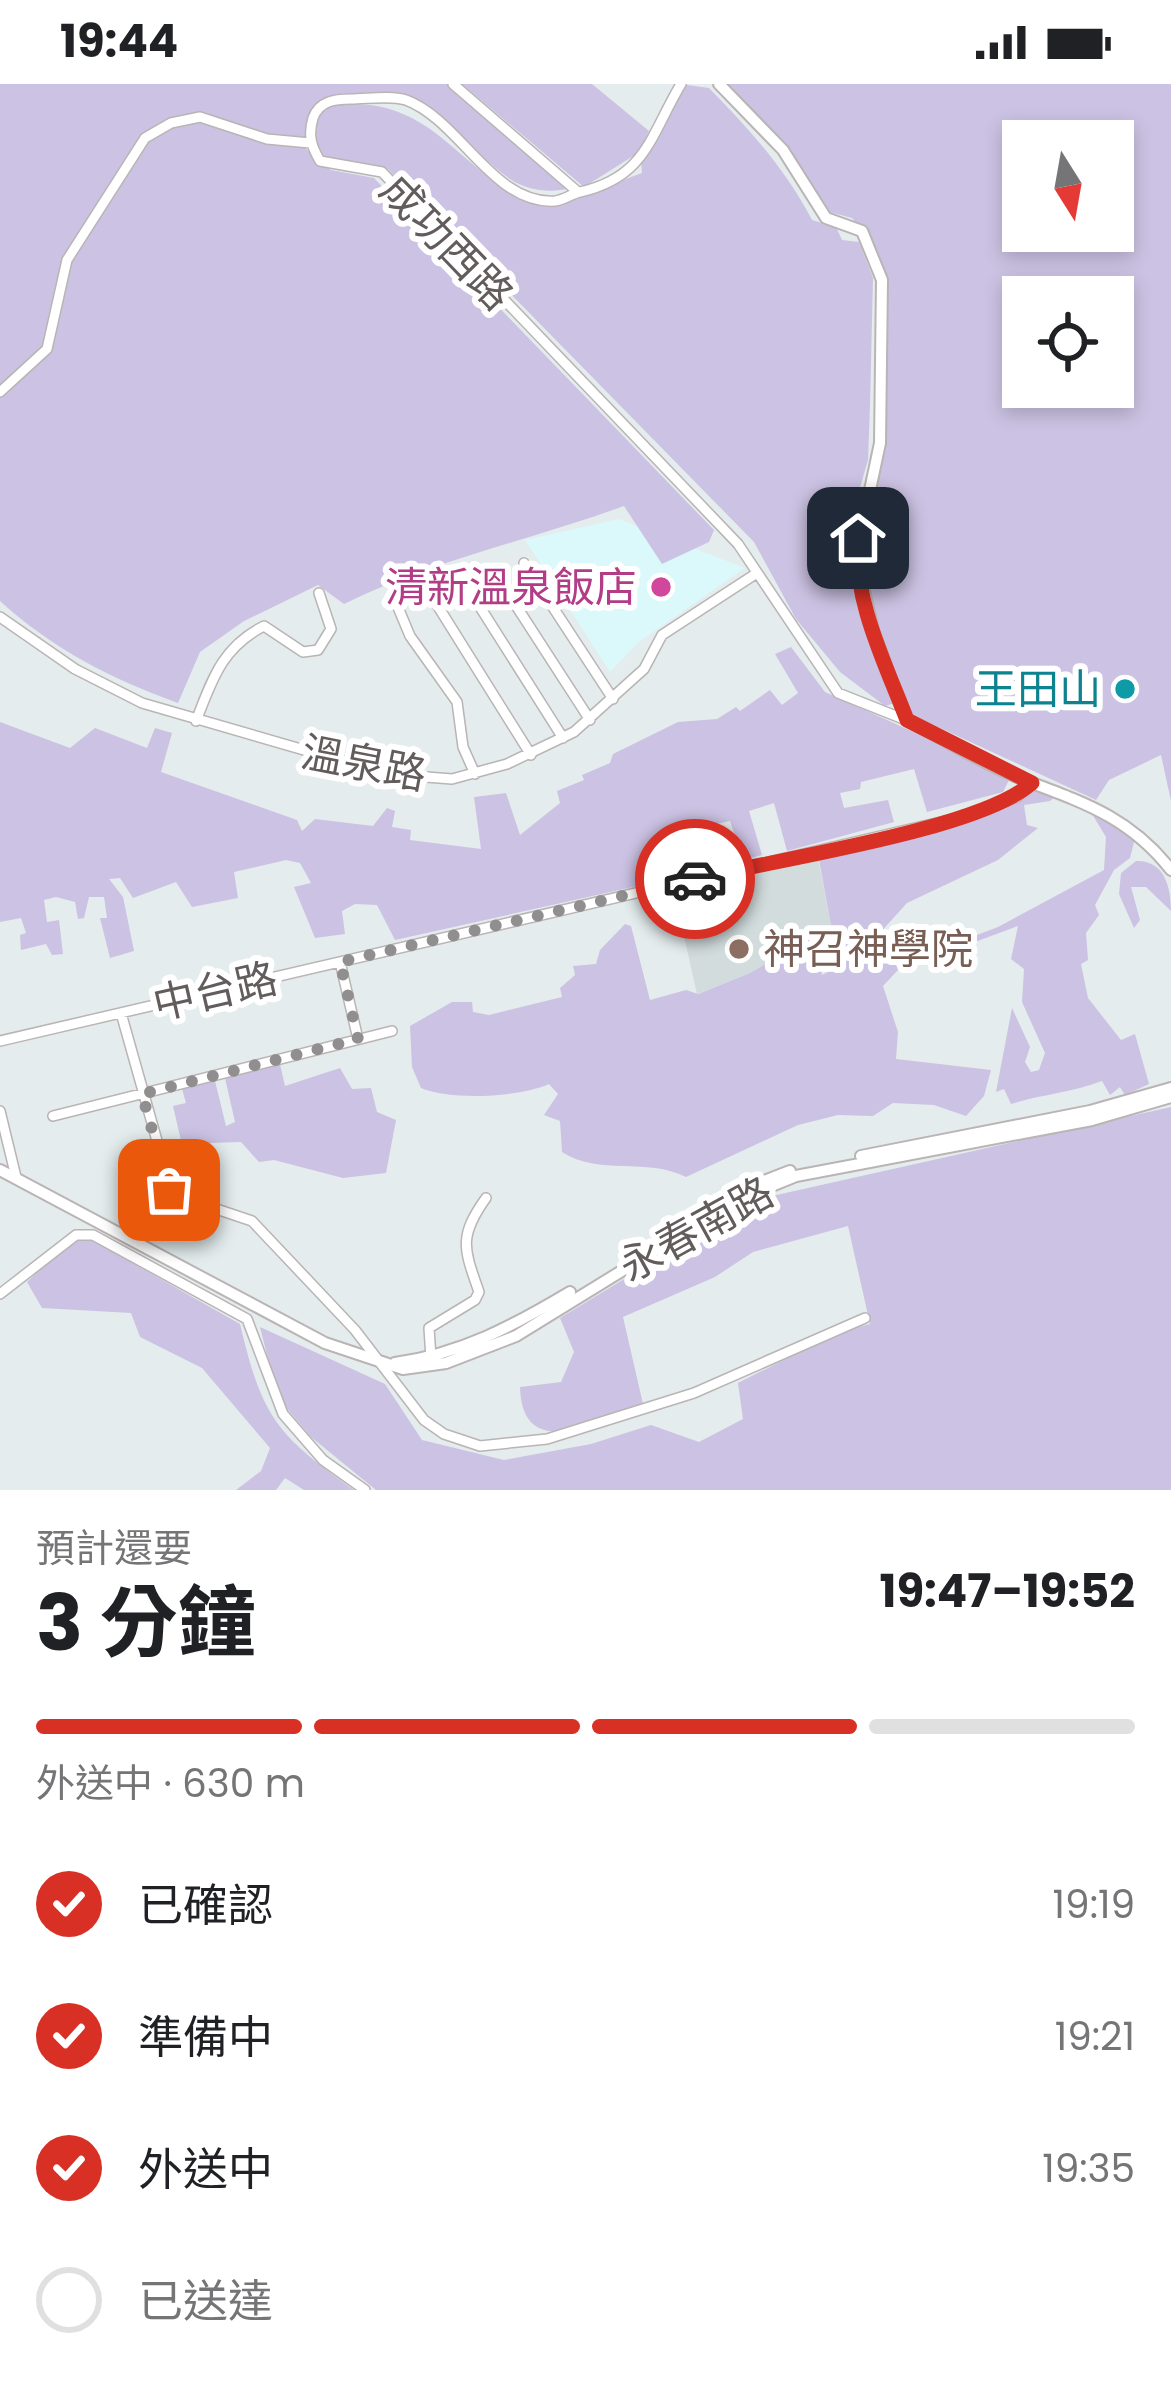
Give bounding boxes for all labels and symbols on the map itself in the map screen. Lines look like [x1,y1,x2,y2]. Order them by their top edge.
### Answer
north arrow [1002,120,1134,252]
street label: 成功西路 [367,161,526,323]
pin [807,487,909,589]
place label: 清新溫泉飯店 [385,558,637,617]
marker: 清新溫泉飯店 [648,574,674,600]
place label: 王田山 [975,660,1101,719]
marker: 王田山 [1112,676,1138,702]
street label: 溫泉路 [296,723,431,804]
courier [635,819,755,939]
place label: 神召神學院 [763,920,973,979]
marker: 神召神學院 [726,936,752,962]
street label: 中台路 [147,949,283,1034]
pin [118,1139,220,1241]
street label: 永春南路 [608,1163,784,1296]

